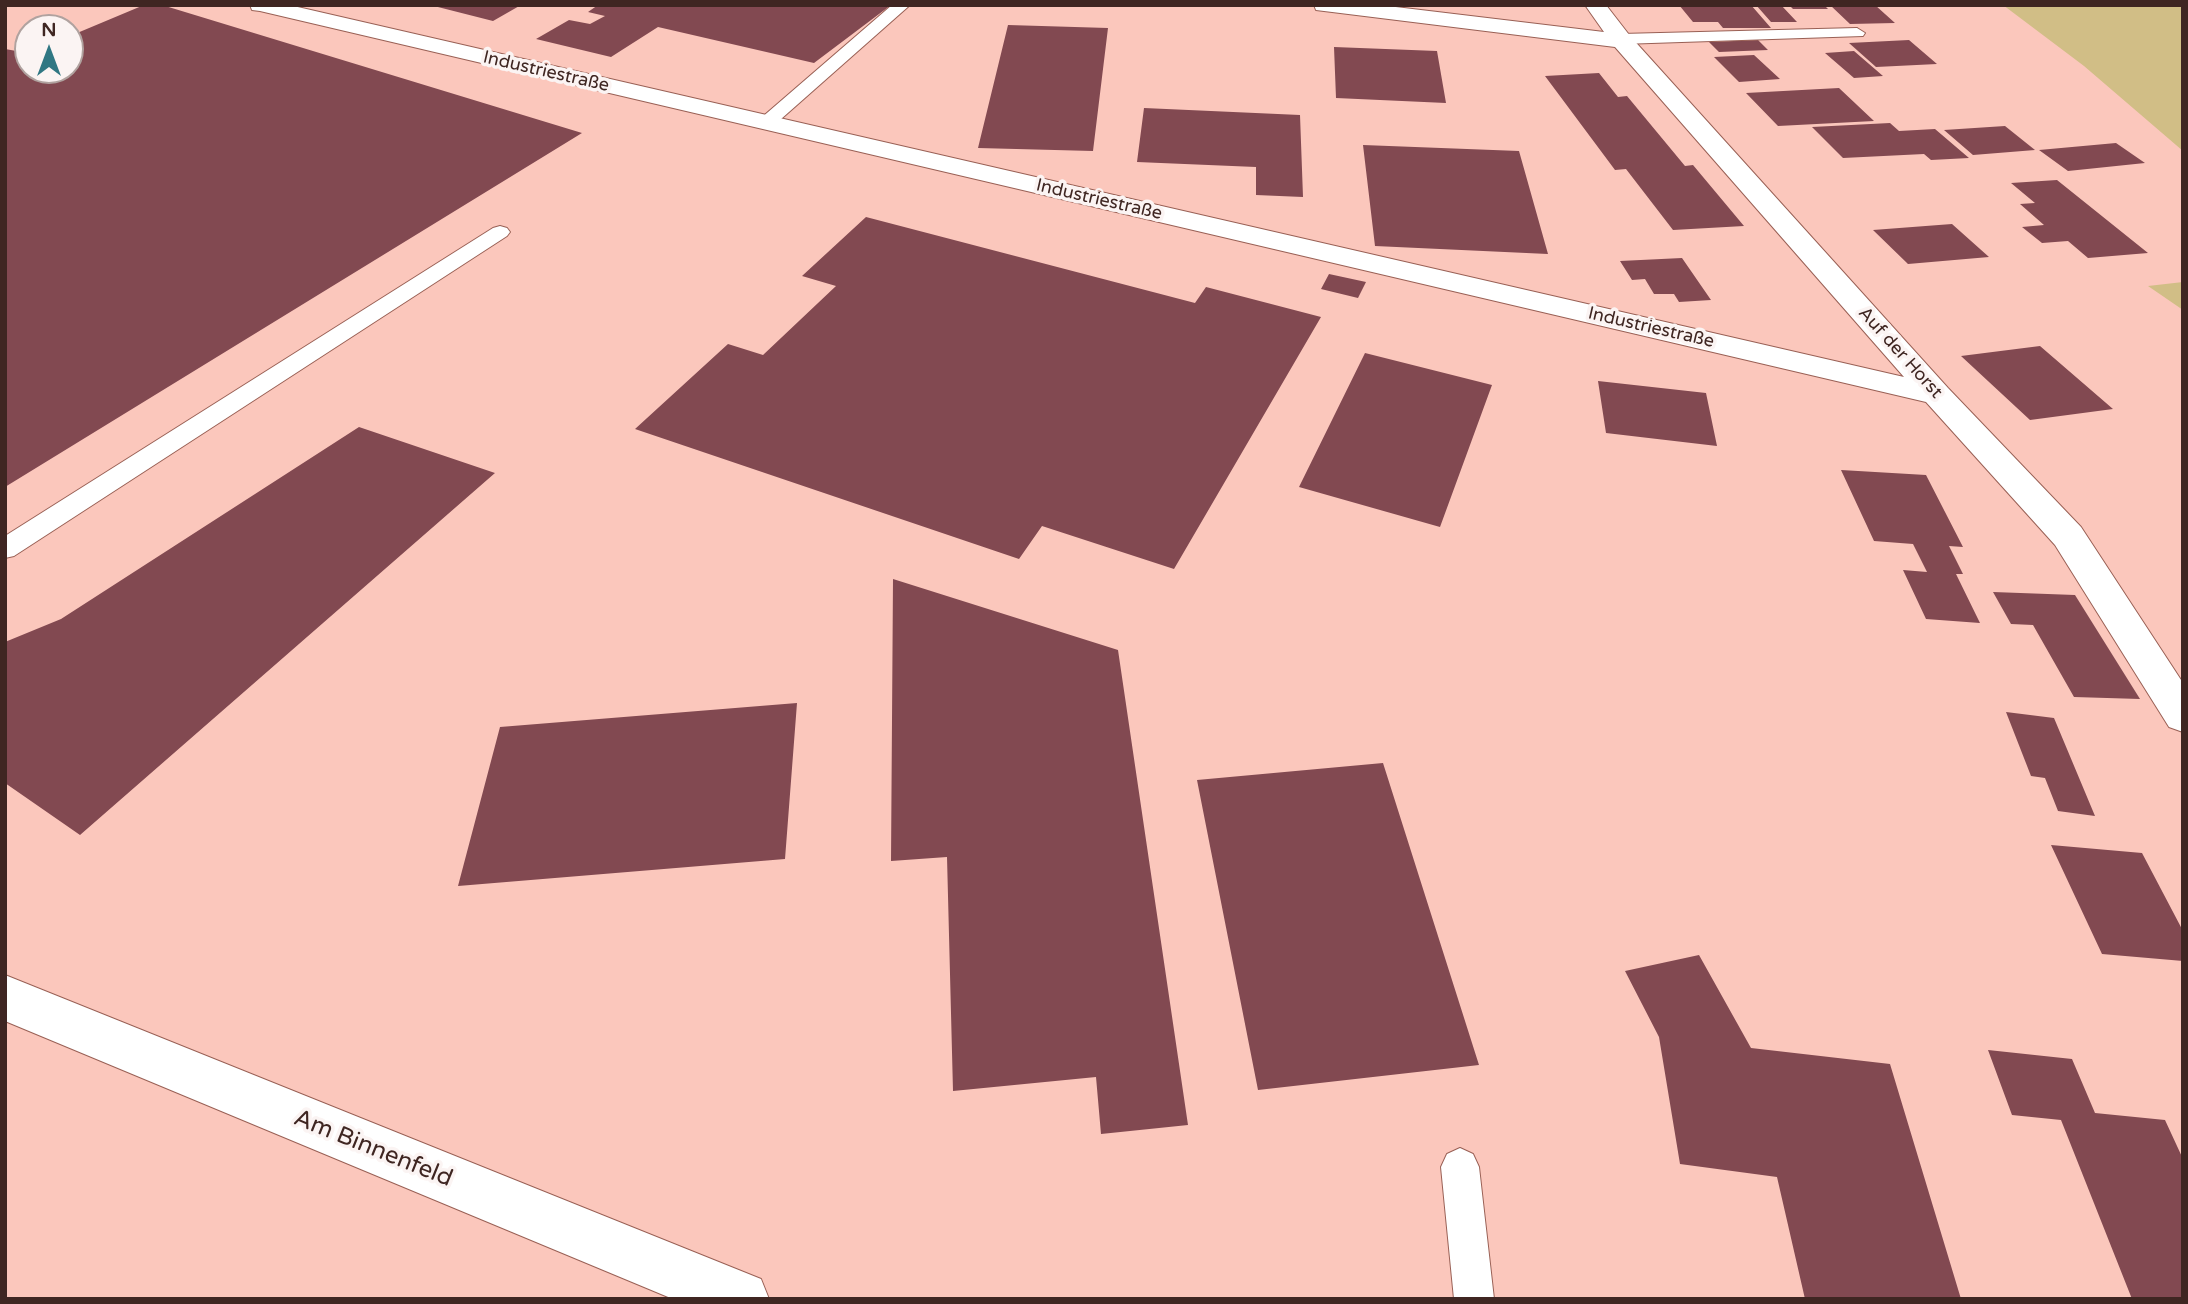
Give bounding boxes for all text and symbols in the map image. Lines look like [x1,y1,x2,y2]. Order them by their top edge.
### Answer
north arrow [14,14,84,84]
text: N [41,19,57,41]
street label: Industriestraße [481,47,611,97]
street label: Industriestraße [1034,175,1164,225]
street label: Industriestraße [1586,303,1716,353]
street label: Auf der Horst [1853,303,1947,403]
street label: Am Binnenfeld [289,1104,457,1194]

